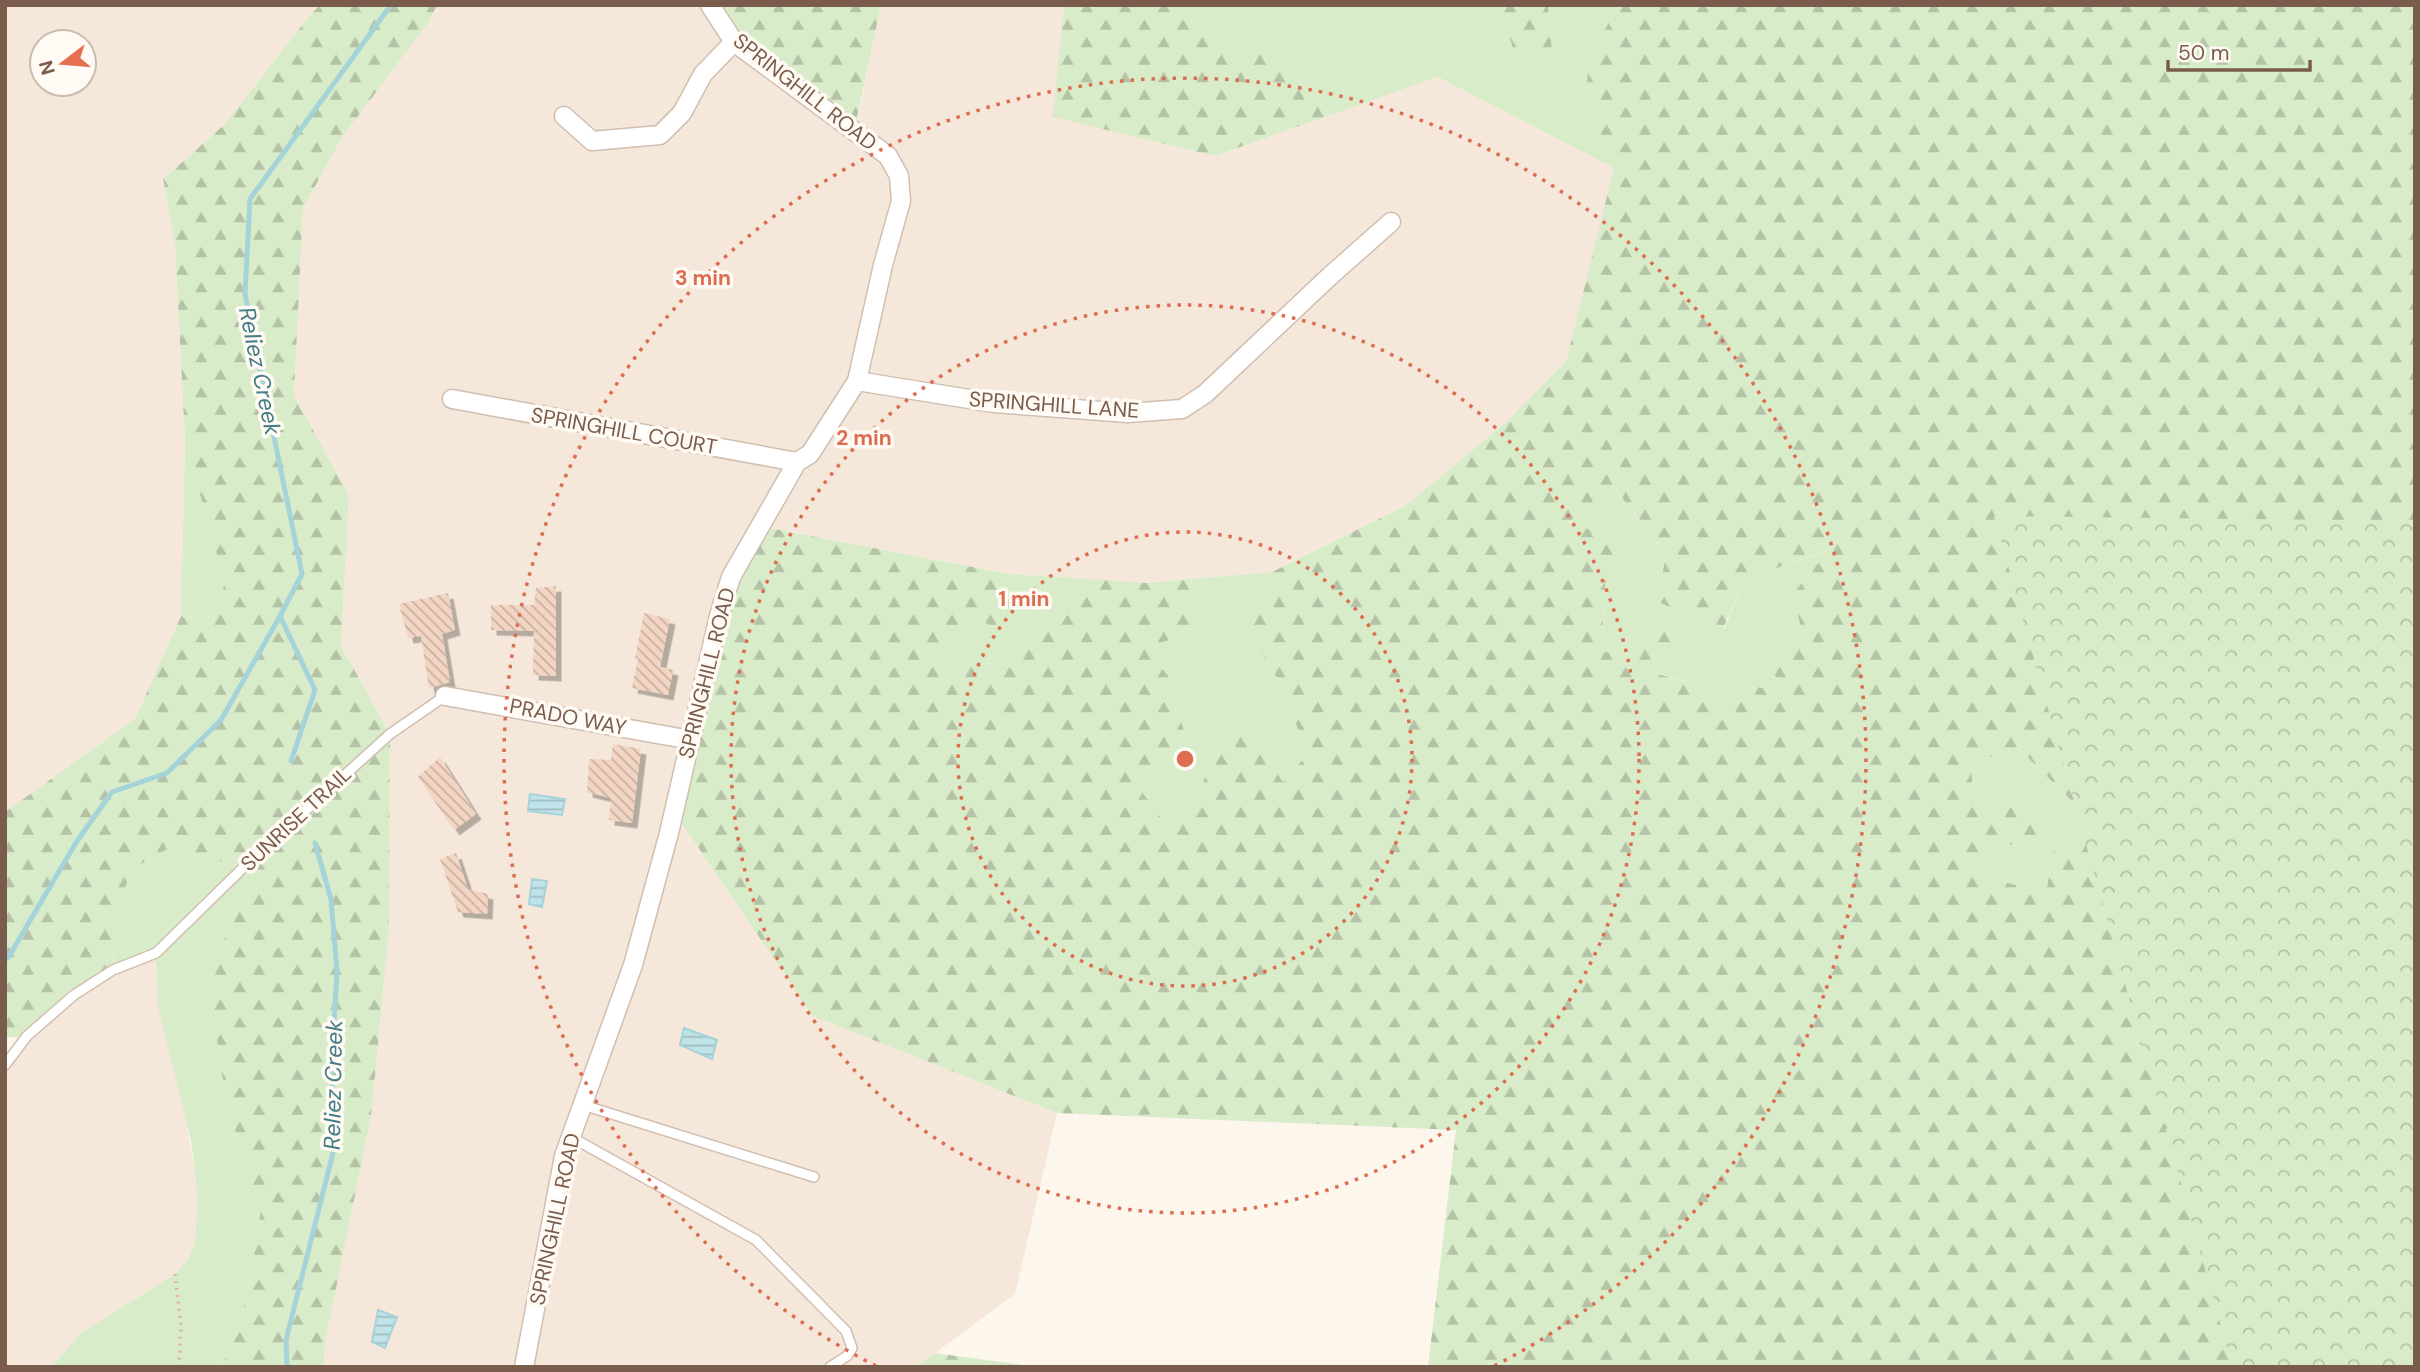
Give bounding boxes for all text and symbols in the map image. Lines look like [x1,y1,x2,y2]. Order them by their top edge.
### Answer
street label: SPRINGHILL ROAD [727,27,883,157]
north arrow [28,28,98,98]
scale bar [2168,28,2310,72]
text: 50 m [2178,39,2229,67]
text: N [33,57,61,78]
text: 3 min [675,264,731,292]
water label: Reliez Creek [232,304,288,438]
street label: SPRINGHILL LANE [968,385,1140,425]
street label: SPRINGHILL COURT [529,401,719,461]
text: 2 min [836,424,892,452]
street label: SPRINGHILL ROAD [672,585,742,761]
text: 1 min [998,585,1050,613]
street label: PRADO WAY [507,692,629,742]
centre of rings [1173,747,1197,771]
street label: SUNRISE TRAIL [235,760,357,878]
water label: Reliez Creek [317,1019,349,1150]
street label: SPRINGHILL ROAD [523,1130,587,1308]

